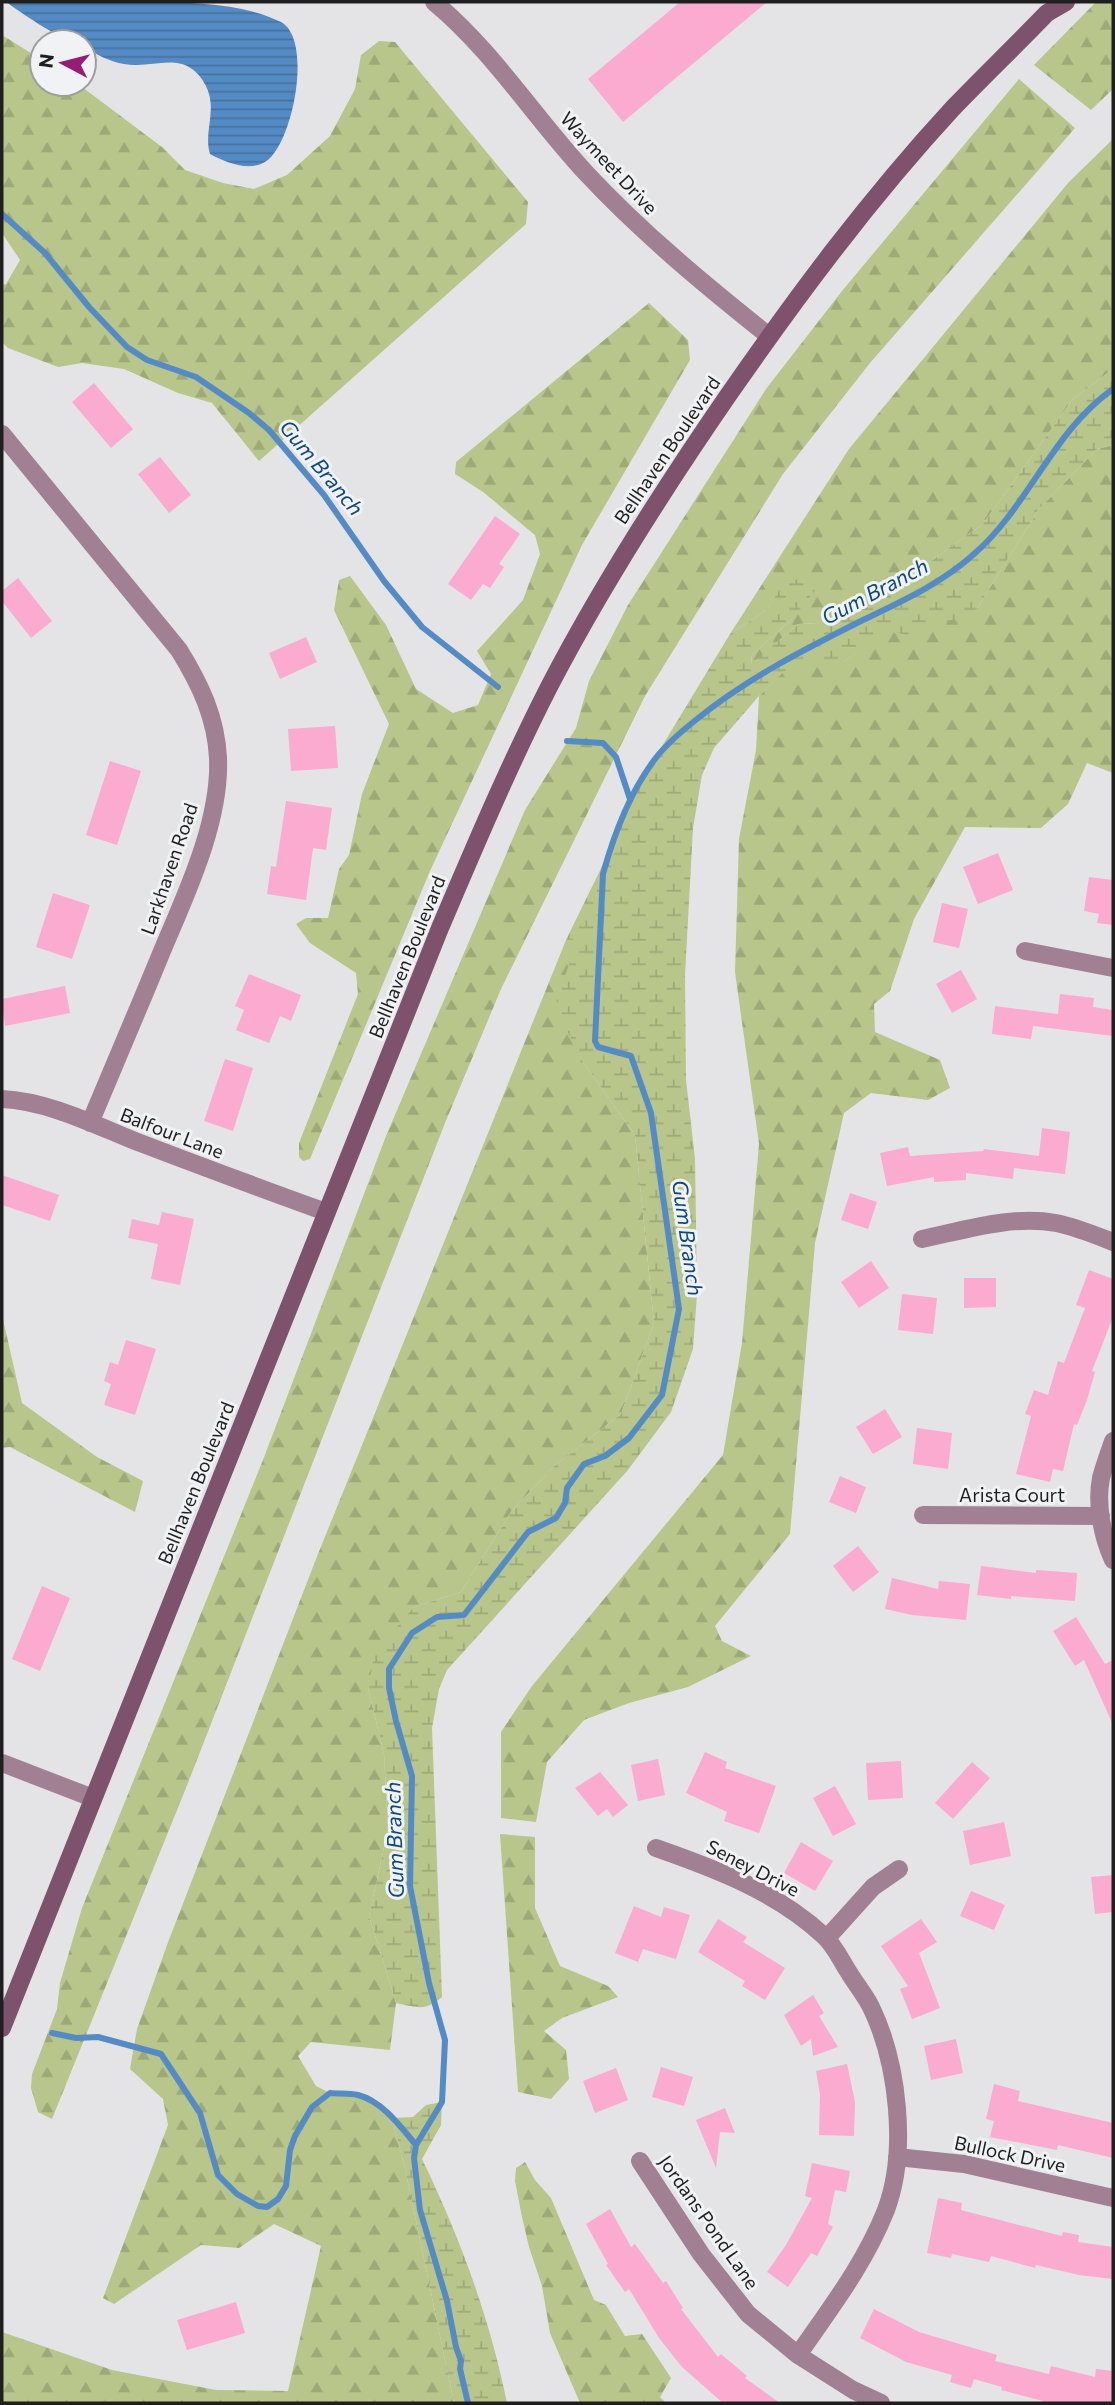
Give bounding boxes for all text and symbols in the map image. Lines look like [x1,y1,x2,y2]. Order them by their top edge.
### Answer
north arrow [28,28,98,98]
text: N [33,52,58,69]
street label: Waymeet Drive [556,107,663,219]
street label: Bellhaven Boulevard [609,372,725,528]
water label: Gum Branch [275,414,369,520]
water label: Gum Branch [817,552,932,629]
street label: Larkhaven Road [135,800,202,938]
street label: Bellhaven Boulevard [363,872,450,1041]
street label: Balfour Lane [117,1102,227,1163]
water label: Gum Branch [668,1178,709,1297]
street label: Bellhaven Boulevard [152,1398,239,1567]
street label: Arista Court [959,1483,1065,1506]
water label: Gum Branch [379,1781,408,1899]
street label: Seney Drive [703,1834,804,1901]
street label: Bullock Drive [952,2131,1068,2177]
street label: Jordans Pond Lane [655,2150,764,2293]

